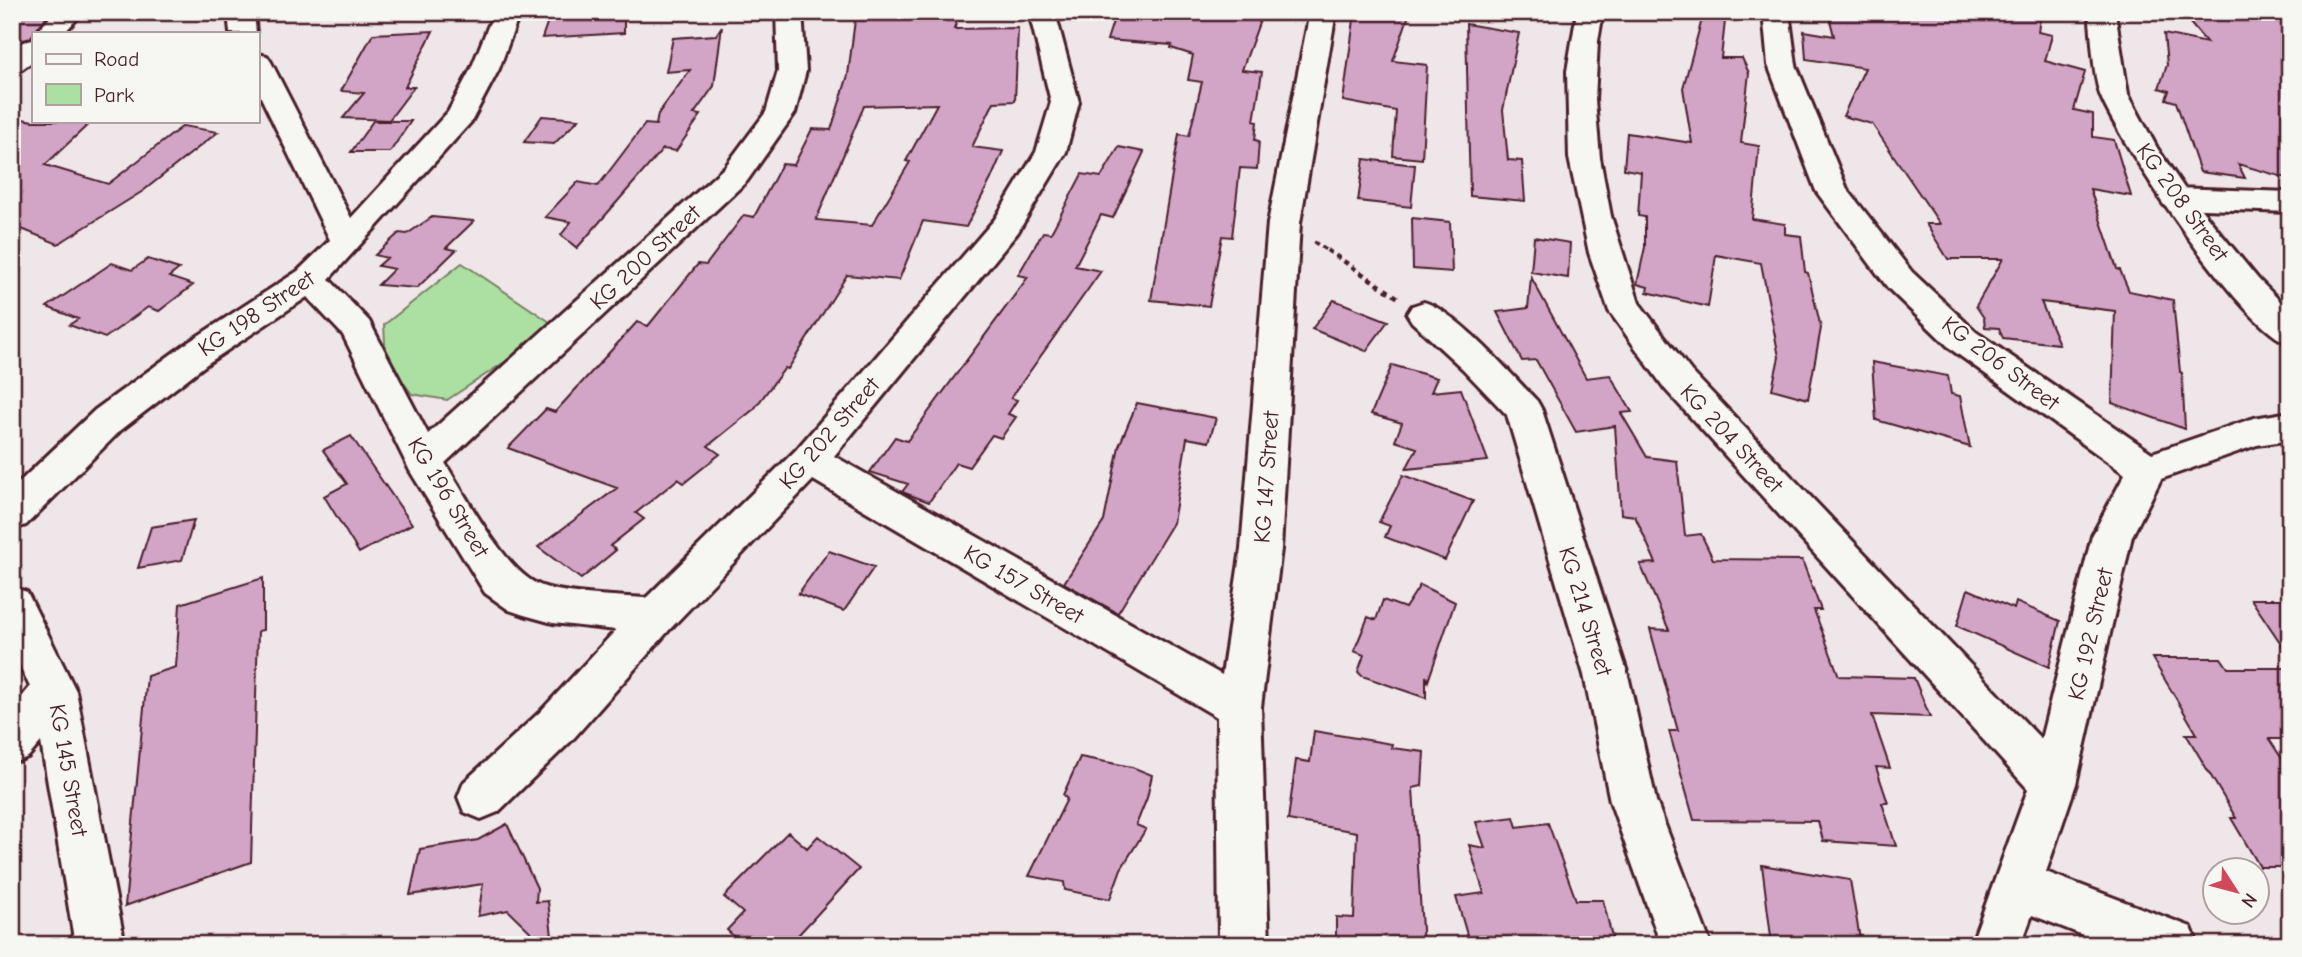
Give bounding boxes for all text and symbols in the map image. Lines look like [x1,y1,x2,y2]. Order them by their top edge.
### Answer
legend [32,32,259,122]
text: Road [94,47,139,71]
text: Park [94,83,134,107]
street label: KG 208 Street [2131,138,2235,268]
street label: KG 200 Street [584,198,707,315]
street label: KG 198 Street [193,264,321,362]
street label: KG 206 Street [1937,311,2066,417]
street label: KG 202 Street [773,371,886,495]
street label: KG 204 Street [1675,378,1790,499]
street label: KG 147 Street [1248,409,1285,544]
street label: KG 196 Street [402,432,496,563]
street label: KG 157 Street [959,539,1090,630]
street label: KG 214 Street [1553,543,1618,680]
street label: KG 192 Street [2062,564,2119,703]
street label: KG 145 Street [44,702,94,840]
north arrow [2200,856,2270,926]
text: N [2236,889,2261,912]

